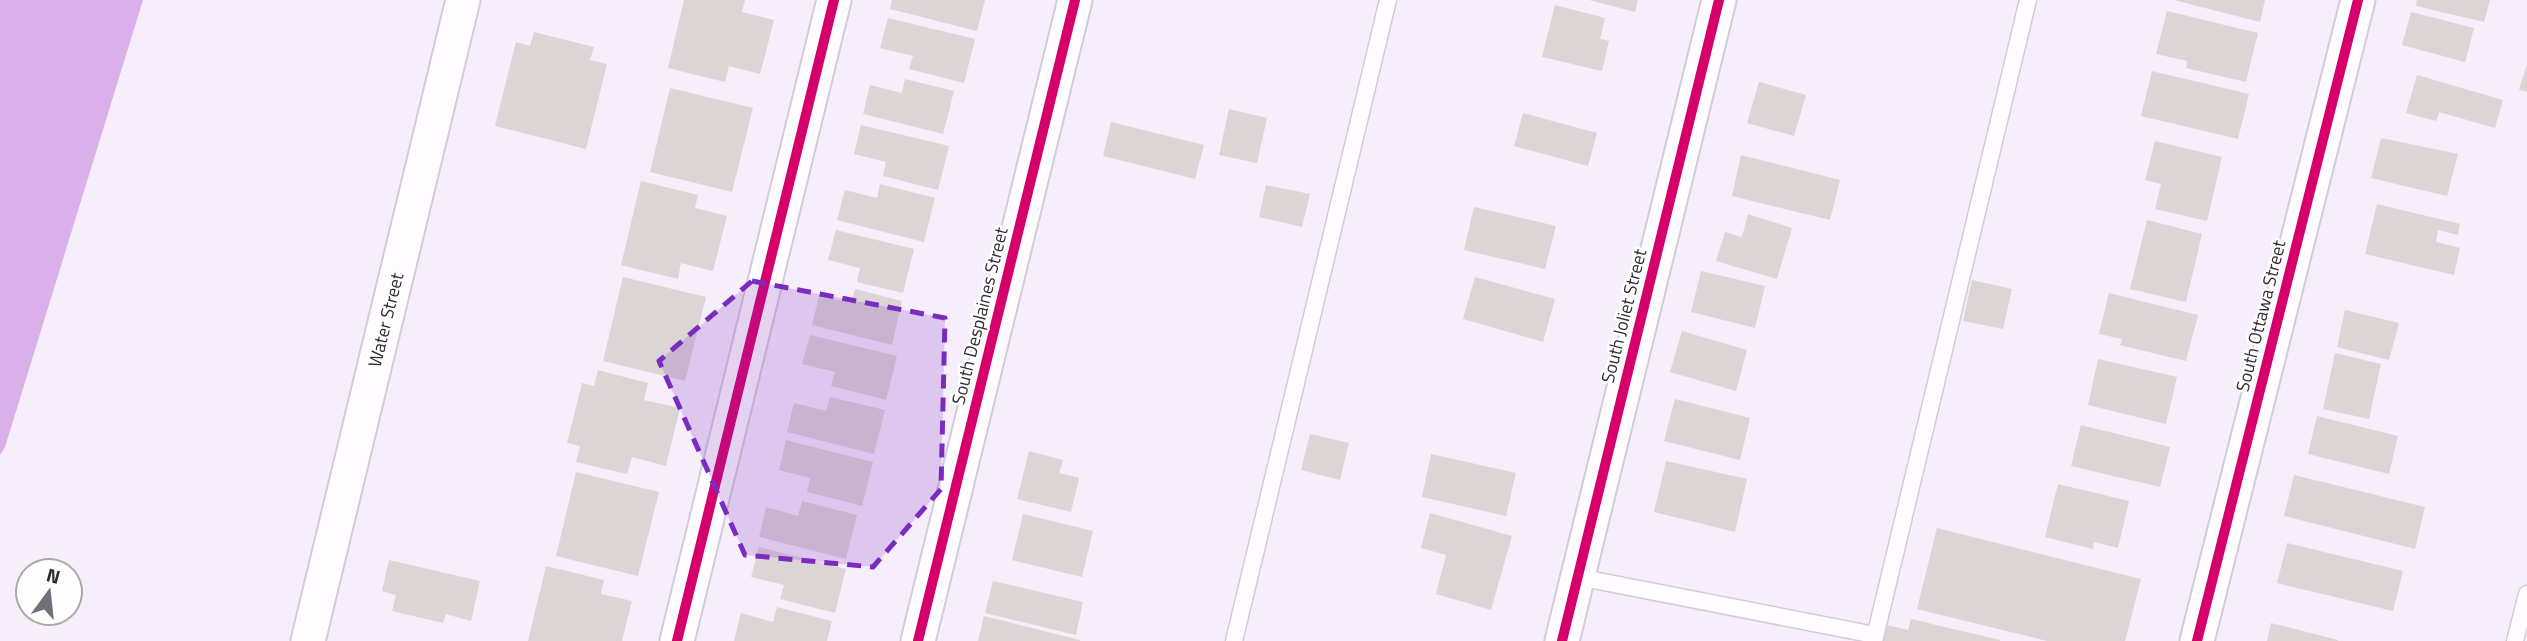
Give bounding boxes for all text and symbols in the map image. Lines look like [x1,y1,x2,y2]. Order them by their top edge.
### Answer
street label: South Desplaines Street [944,224,1015,407]
street label: South Ottawa Street [2229,237,2293,394]
street label: South Joliet Street [1594,245,1653,386]
street label: Water Street [361,269,410,370]
north arrow [14,557,84,627]
text: N [43,559,64,591]

